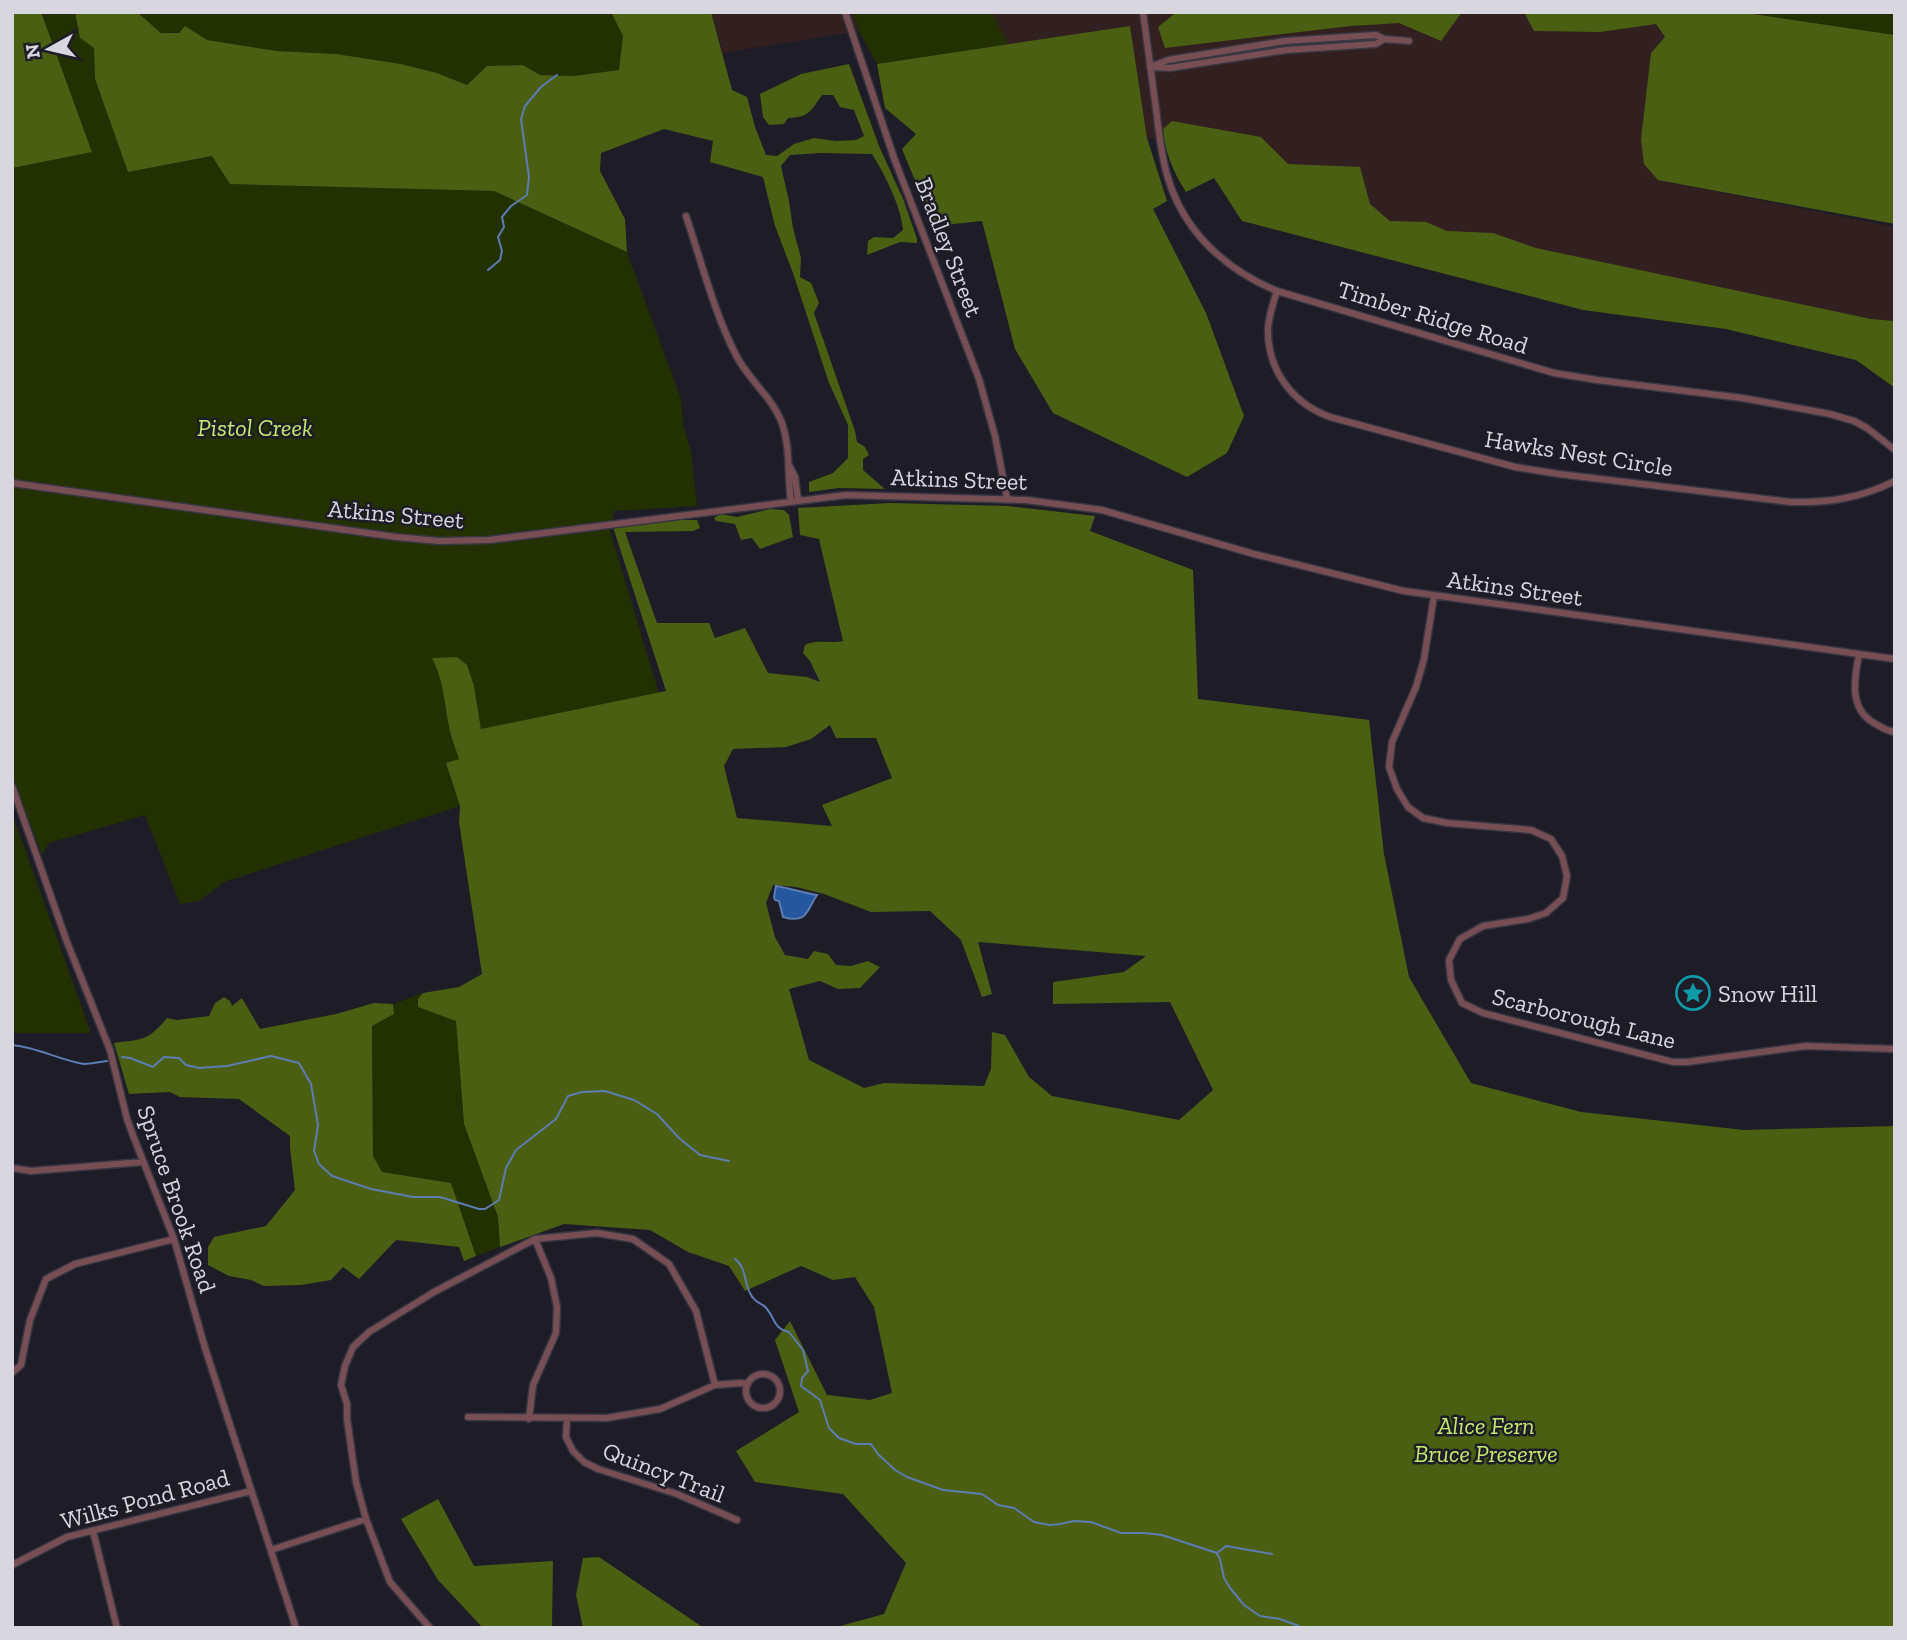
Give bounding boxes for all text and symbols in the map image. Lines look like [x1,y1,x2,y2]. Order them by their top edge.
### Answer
north arrow [14,14,84,84]
text: N [20,43,45,60]
street label: Bradley Street [909,173,989,321]
street label: Timber Ridge Road [1334,274,1532,360]
park label: Pistol Creek [197,413,313,442]
street label: Hawks Nest Circle [1483,424,1675,482]
street label: Atkins Street [890,462,1028,496]
street label: Atkins Street [327,494,465,534]
street label: Atkins Street [1445,564,1585,612]
place icon: Snow Hill [1674,974,1712,1012]
place label: Snow Hill [1718,979,1818,1008]
street label: Scarborough Lane [1489,981,1679,1055]
street label: Spruce Brook Road [131,1102,223,1296]
park label: Alice Fern Bruce Preserve [1414,1411,1558,1468]
street label: Quincy Trail [599,1435,729,1509]
street label: Wilks Pond Road [58,1463,232,1535]

